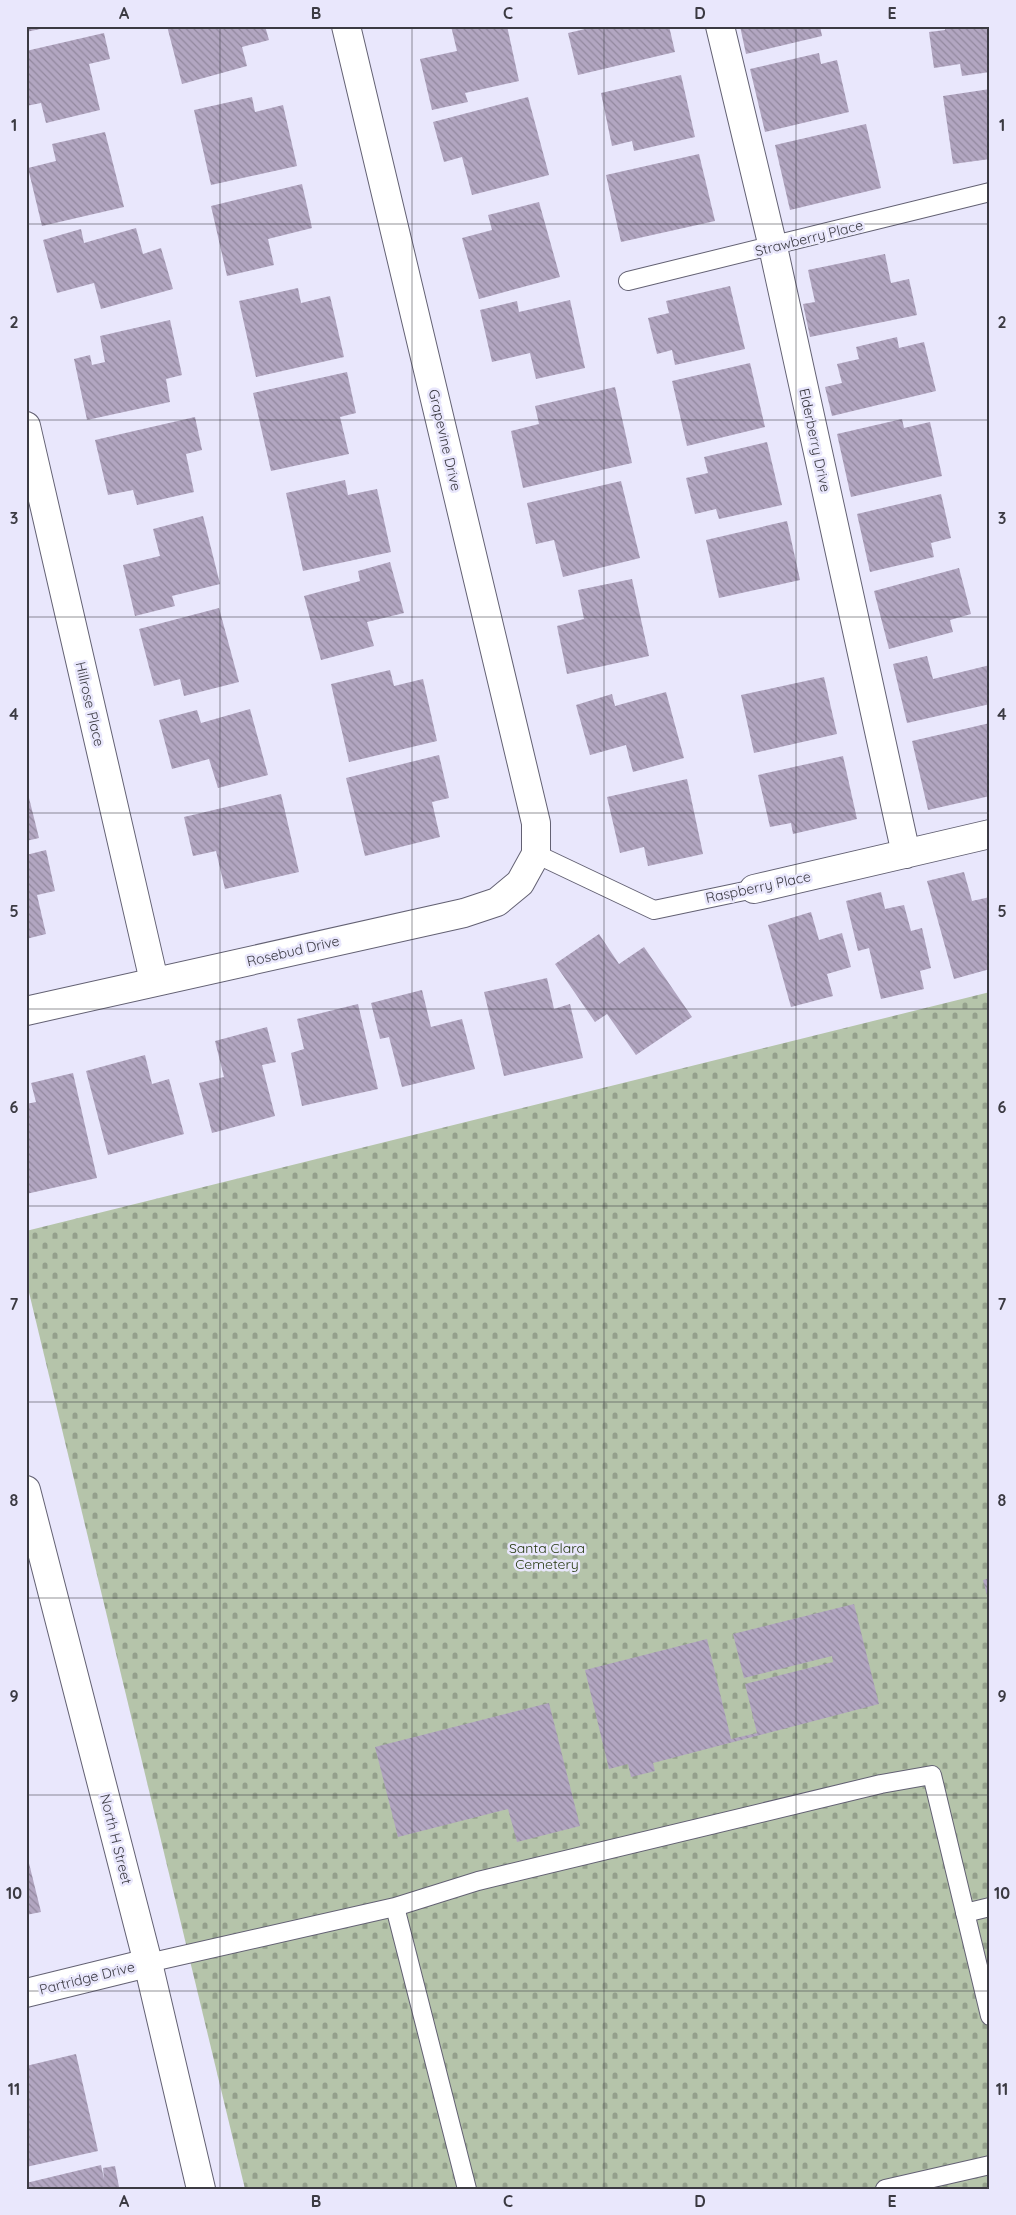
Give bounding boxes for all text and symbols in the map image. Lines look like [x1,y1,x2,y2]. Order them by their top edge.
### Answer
text: A [119,3,130,23]
text: B [311,3,321,23]
text: C [503,3,513,23]
text: D [694,3,706,23]
text: E [887,3,897,23]
text: 1 [11,115,17,135]
text: 1 [999,115,1005,135]
street label: Strawberry Place [753,216,865,260]
text: 2 [9,312,19,332]
text: 2 [997,312,1007,332]
street label: Grapevine Drive [425,387,465,493]
street label: Elderberry Drive [795,387,835,494]
text: 3 [10,508,18,528]
text: 3 [998,508,1006,528]
street label: Hillrose Place [71,660,109,748]
text: 4 [9,704,19,724]
text: 4 [997,704,1007,724]
street label: Raspberry Place [704,867,812,907]
text: 5 [9,901,19,921]
text: 5 [997,901,1007,921]
street label: Rosebud Drive [245,932,341,970]
text: 6 [10,1097,19,1117]
text: 6 [998,1097,1007,1117]
text: 7 [10,1294,19,1314]
text: 7 [998,1294,1007,1314]
text: 8 [10,1490,19,1510]
text: 8 [998,1490,1007,1510]
park label: Santa Clara Cemetery [509,1539,585,1573]
text: 9 [9,1686,19,1706]
text: 9 [997,1686,1007,1706]
street label: North H Street [96,1792,136,1886]
text: 10 [6,1883,22,1903]
text: 10 [994,1883,1010,1903]
street label: Partridge Drive [37,1957,137,1999]
text: 11 [8,2079,20,2099]
text: 11 [996,2079,1008,2099]
text: A [119,2191,130,2211]
text: B [311,2191,321,2211]
text: C [503,2191,513,2211]
text: D [694,2191,706,2211]
text: E [887,2191,897,2211]

